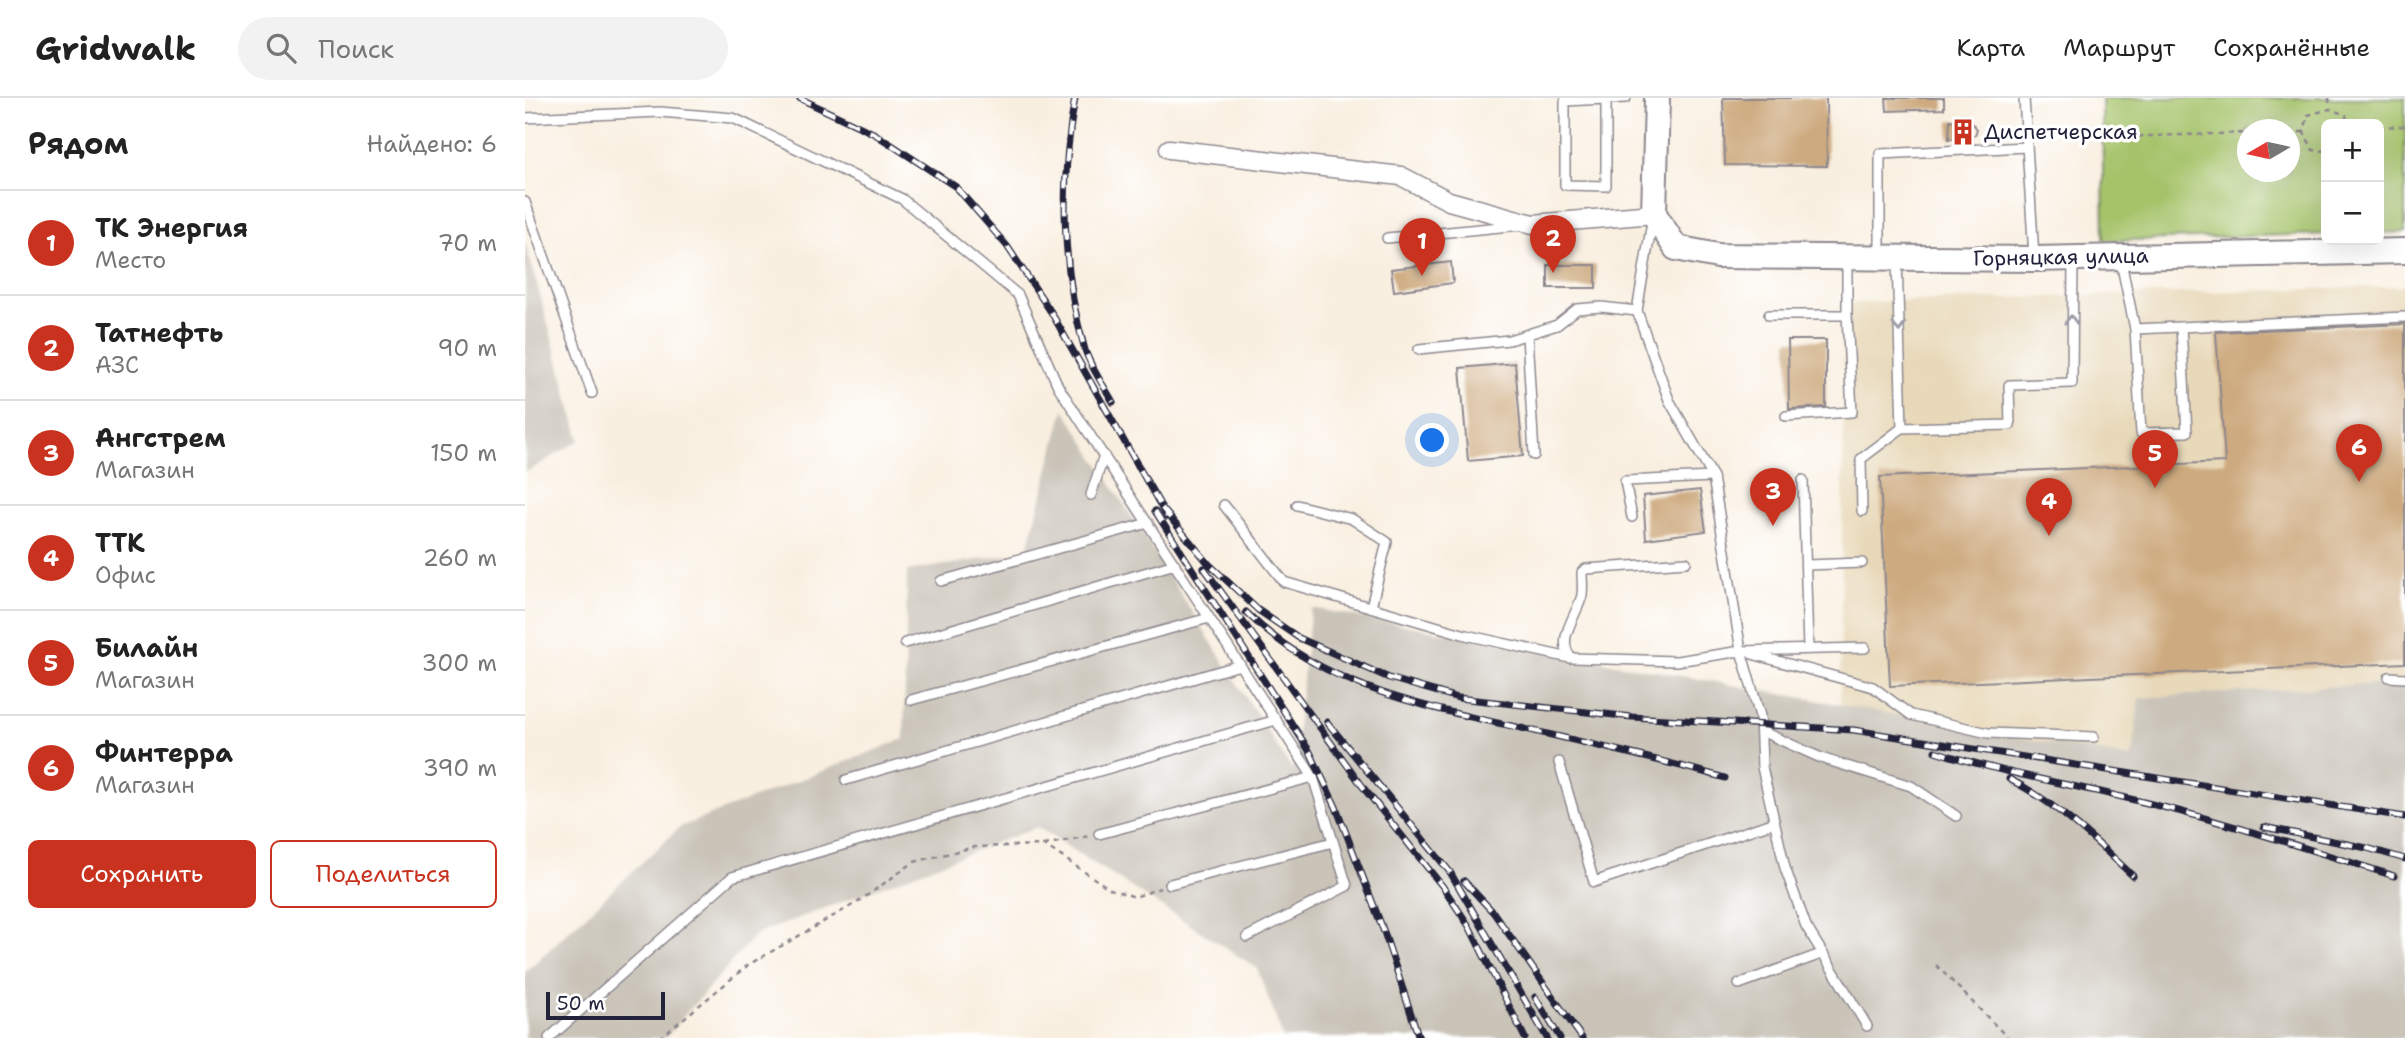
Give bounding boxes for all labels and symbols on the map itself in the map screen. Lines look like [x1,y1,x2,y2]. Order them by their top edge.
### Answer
building icon: Диспетчерская [1948,117,1978,147]
place label: Диспетчерская [1984,118,2138,146]
north arrow [2237,119,2300,182]
pin: 2 [1530,215,1576,273]
pin: 1 [1399,218,1445,276]
street label: Горняцкая улица [1973,241,2149,273]
one-way arrow [2064,314,2079,325]
one-way arrow [1891,322,1906,333]
your location [1415,423,1449,457]
pin: 6 [2336,424,2382,482]
pin: 5 [2132,430,2178,488]
pin: 3 [1750,468,1796,526]
pin: 4 [2026,478,2072,536]
scale bar [546,989,665,1021]

